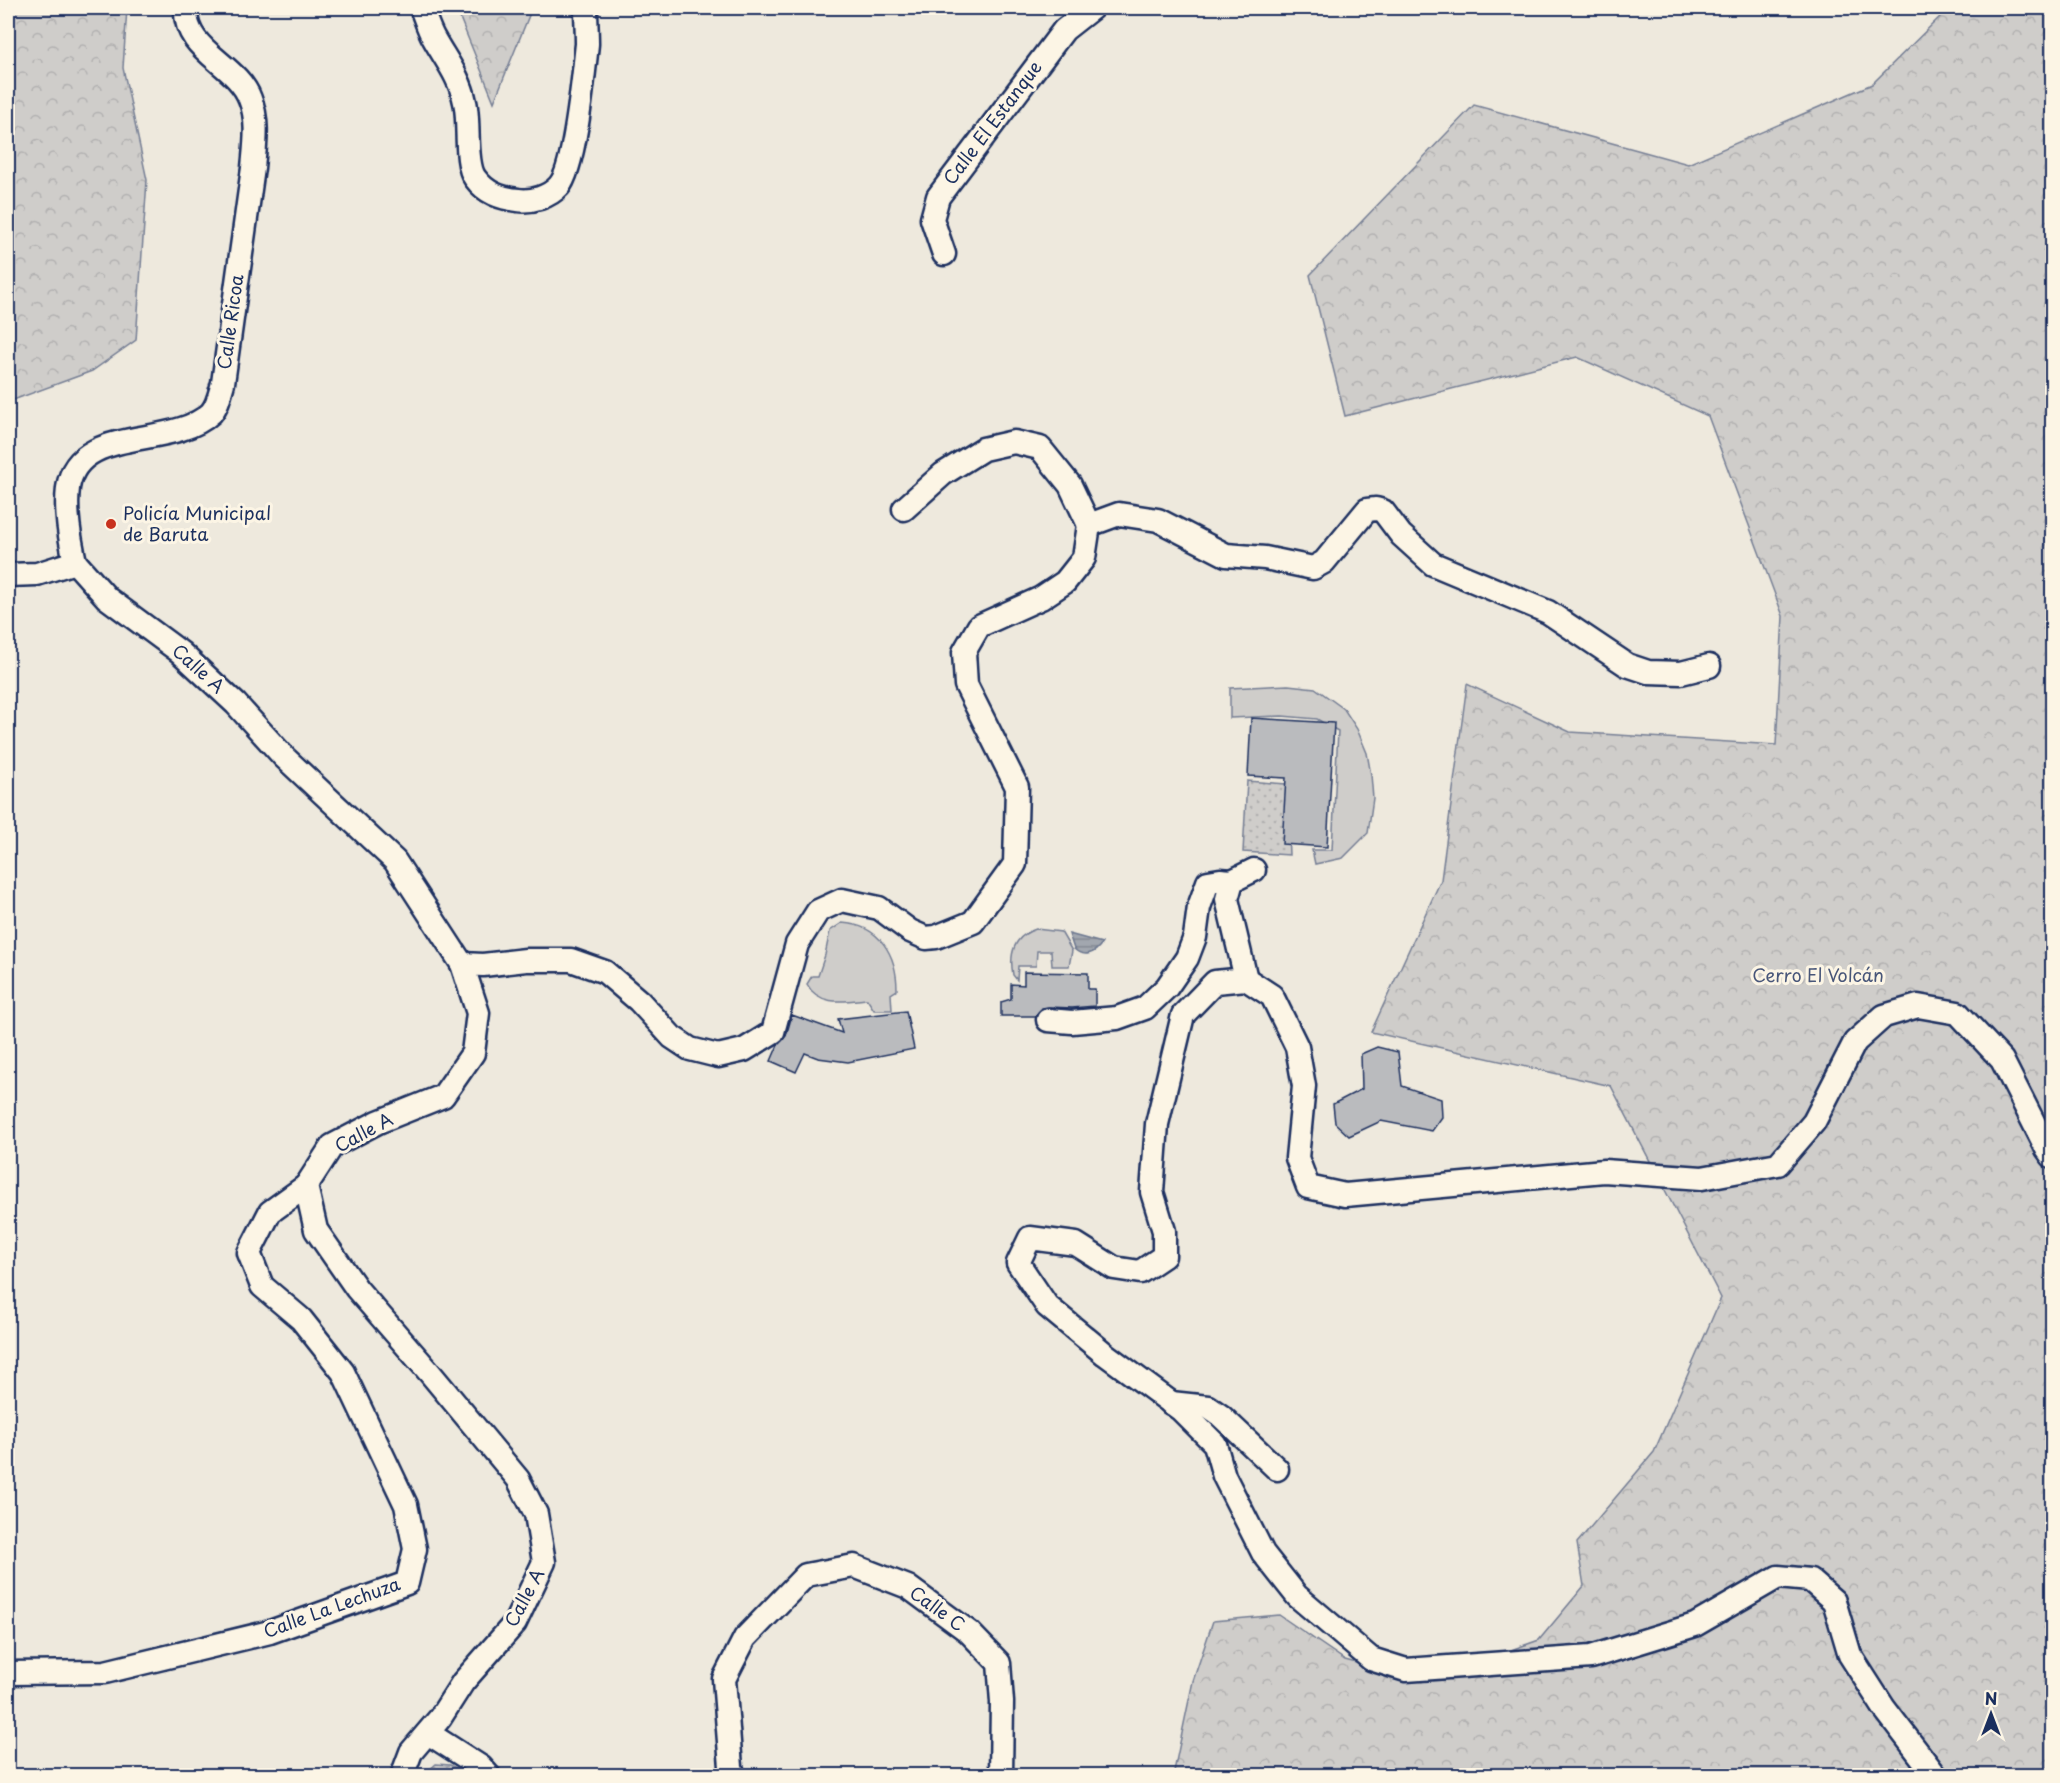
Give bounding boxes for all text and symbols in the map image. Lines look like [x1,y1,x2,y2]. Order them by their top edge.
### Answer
street label: Calle El Estanque [936,54,1048,190]
street label: Calle Ricoa [209,272,250,371]
place label: Policía Municipal de Baruta [123,499,271,547]
marker: Policía Municipal de Baruta [104,517,118,531]
street label: Calle A [167,637,231,699]
park label: Cerro El Volcán [1752,961,1884,988]
street label: Calle A [329,1105,398,1158]
street label: Calle A [497,1563,550,1631]
street label: Calle La Lechuza [259,1569,404,1644]
street label: Calle C [905,1578,971,1637]
north arrow [1961,1684,2021,1744]
text: N [1985,1686,1997,1710]

